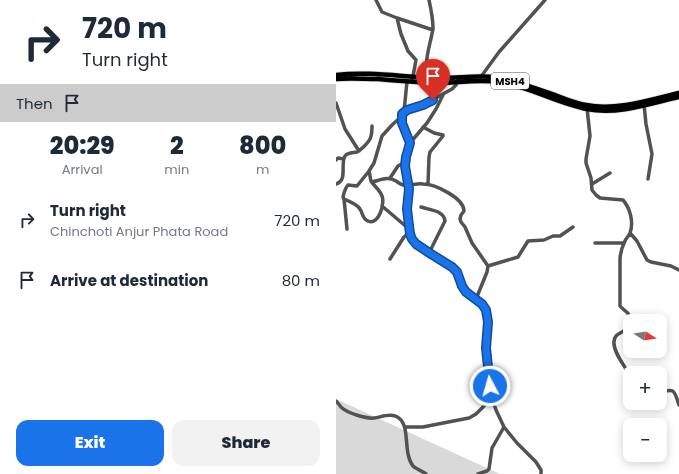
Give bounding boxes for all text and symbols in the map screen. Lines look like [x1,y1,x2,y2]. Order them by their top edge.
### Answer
text: 720 m [82,9,167,48]
icon: right [16,16,68,68]
text: Turn right [82,47,168,72]
pin [416,59,450,100]
icon: arrive [422,65,444,87]
road number: MSH4 [491,73,529,89]
icon: arrive [61,92,83,114]
text: Then [16,93,53,114]
text: 20:29 [50,129,115,162]
text: 2 [170,129,184,162]
text: 800 [239,129,286,162]
text: Arrival [62,160,103,179]
text: min [164,160,189,179]
text: m [256,160,269,179]
text: Turn right [50,200,126,221]
icon: right [16,209,38,231]
text: 720 m [274,210,320,231]
text: Chinchoti Anjur Phata Road [50,222,228,241]
icon: arrive [16,269,38,291]
text: Arrive at destination [50,270,208,291]
text: 80 m [282,270,320,291]
north arrow [623,314,667,358]
map controls [623,314,667,462]
position arrow [469,365,511,407]
button: + [623,366,667,410]
button: − [623,418,667,462]
button: Exit [16,420,164,466]
button: Share [172,420,320,466]

